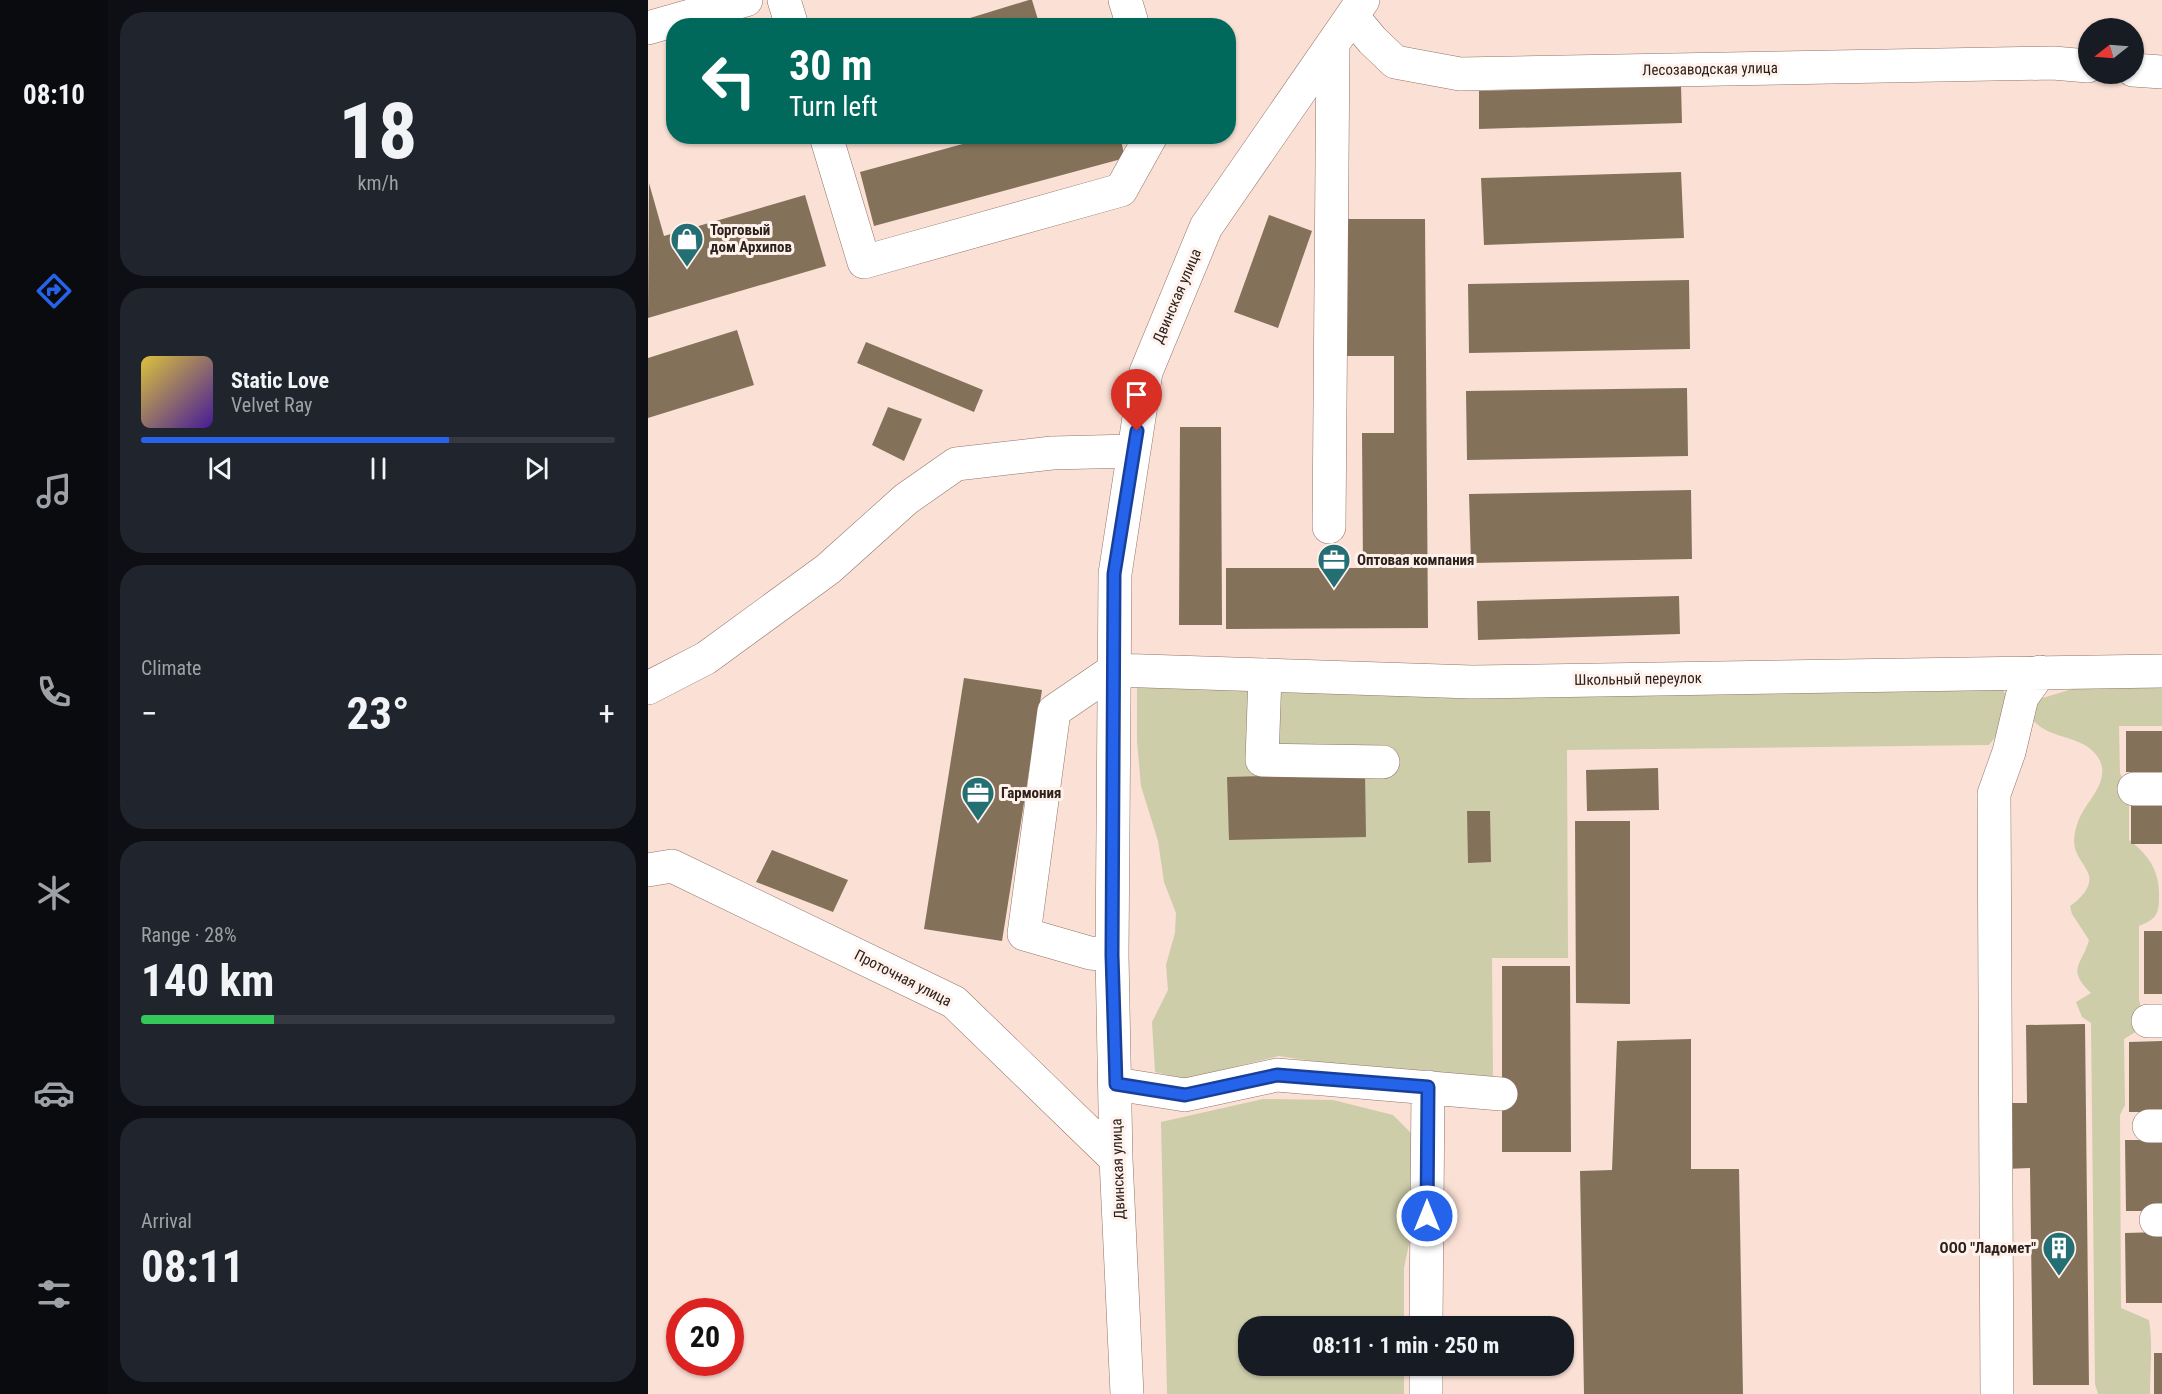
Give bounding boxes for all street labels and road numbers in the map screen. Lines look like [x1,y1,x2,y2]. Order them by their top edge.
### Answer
street label: Лесозаводская улица [1642,59,1778,79]
street label: Двинская улица [1149,246,1205,346]
street label: Школьный переулок [1574,669,1702,689]
street label: Проточная улица [851,946,955,1010]
street label: Двинская улица [1107,1118,1129,1220]

